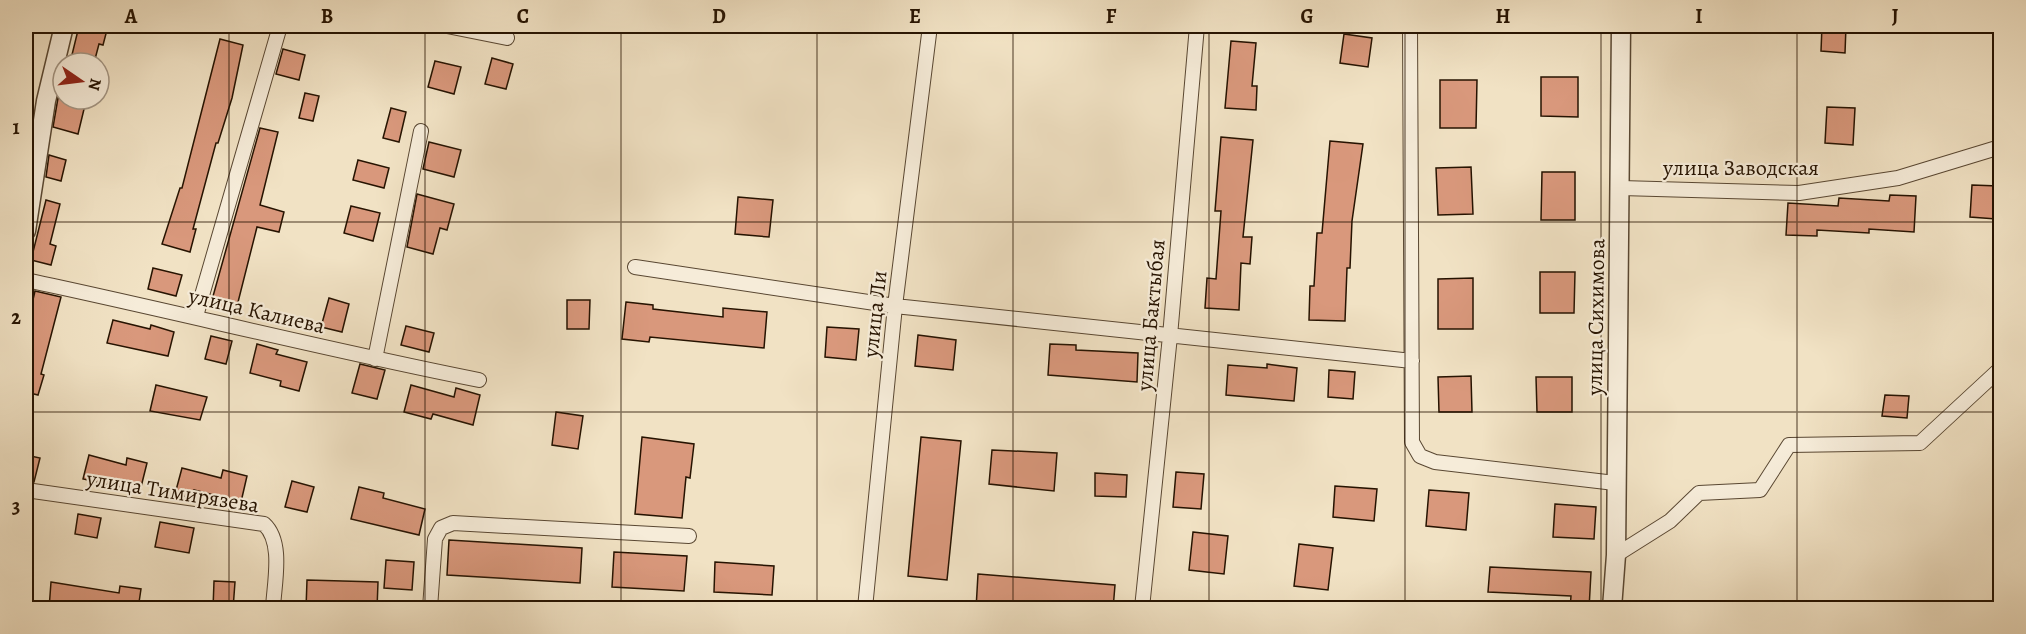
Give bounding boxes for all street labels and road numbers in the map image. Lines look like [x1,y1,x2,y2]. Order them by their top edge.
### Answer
street label: улица Заводская [1662,153,1819,183]
street label: улица Сихимова [1580,237,1612,397]
street label: улица Бактыбая [1129,238,1173,393]
street label: улица Ли [855,269,894,360]
street label: улица Калиева [185,281,329,341]
street label: улица Тимирязева [83,463,262,521]

